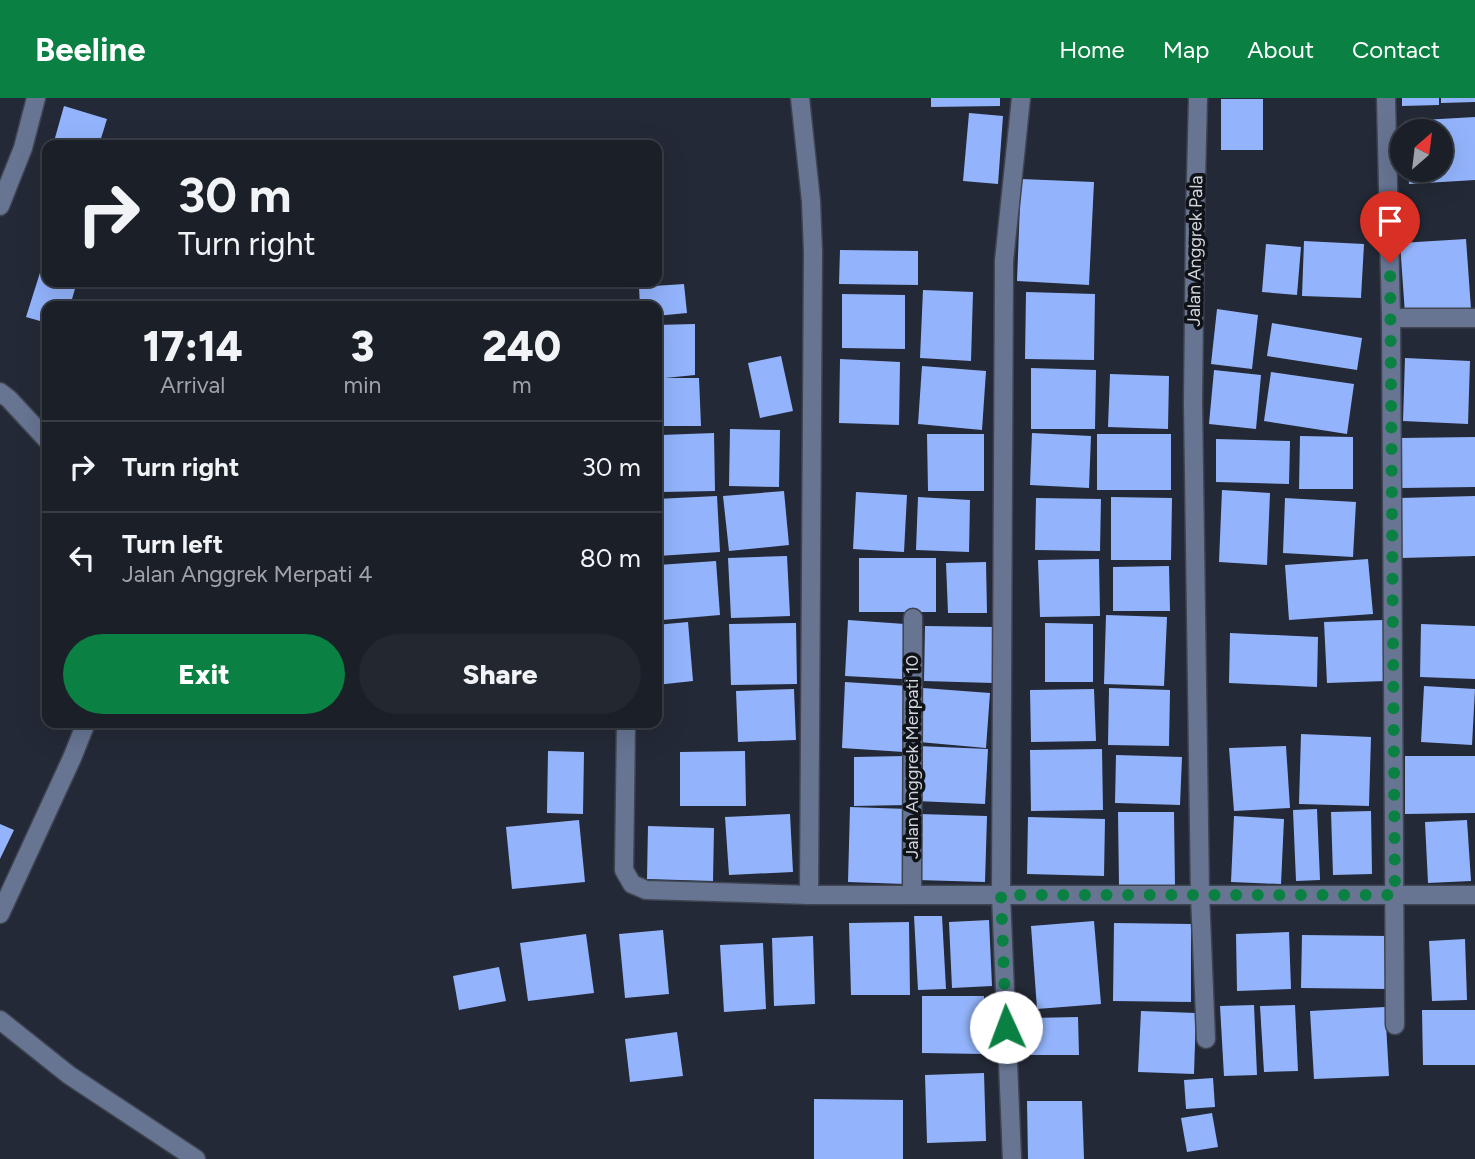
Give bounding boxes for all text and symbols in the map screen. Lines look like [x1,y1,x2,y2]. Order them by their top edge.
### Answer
text: Beeline [35,30,146,69]
text: Home [1059,35,1125,64]
text: Map [1163,35,1209,64]
text: About [1247,35,1314,64]
text: Contact [1352,35,1440,64]
north arrow [1390,119,1452,182]
map controls [1390,119,1453,182]
text: 30 m [178,165,291,224]
icon: right [63,168,154,259]
street label: Jalan Anggrek Pala [1183,175,1207,327]
pin [1360,191,1420,263]
icon: arrive [1371,202,1409,240]
text: Turn right [178,225,316,263]
text: 17:14 [143,321,243,372]
text: 3 [351,321,374,372]
text: 240 [482,321,561,372]
text: Arrival [160,371,225,399]
text: min [344,371,381,399]
text: m [512,371,531,399]
icon: right [63,448,101,486]
text: Turn right [122,451,239,483]
text: 30 m [582,451,641,483]
text: Turn left [122,528,223,560]
icon: left [63,539,101,577]
text: 80 m [580,542,641,574]
text: Jalan Anggrek Merpati 4 [122,560,373,588]
button: Exit [63,634,345,714]
button: Share [359,634,641,714]
street label: Jalan Anggrek Merpati 10 [901,655,923,859]
position arrow [969,990,1043,1064]

